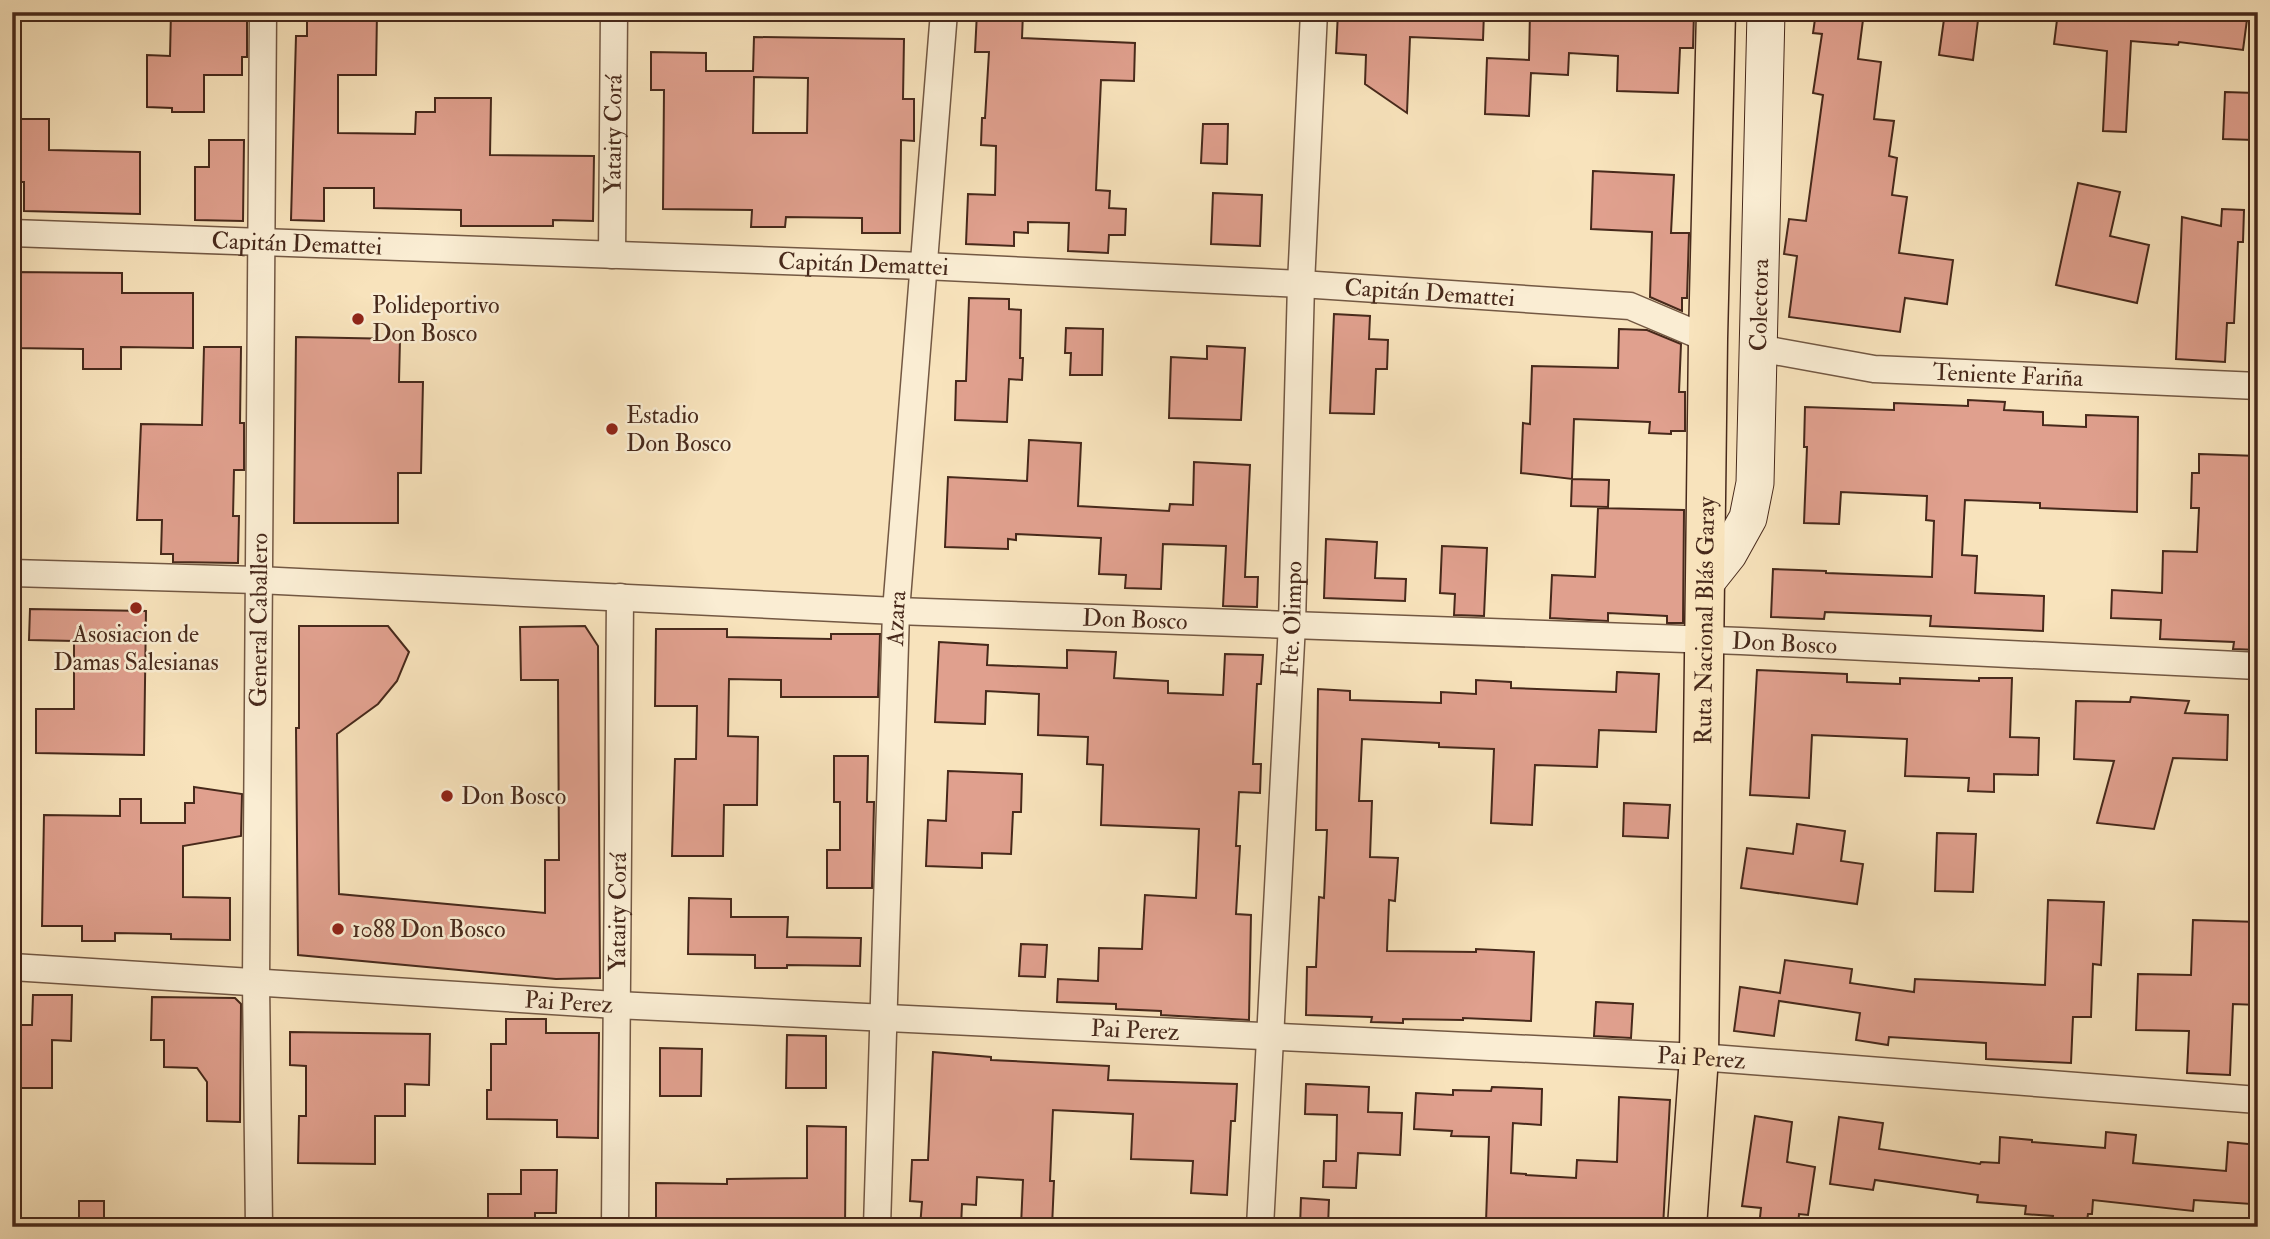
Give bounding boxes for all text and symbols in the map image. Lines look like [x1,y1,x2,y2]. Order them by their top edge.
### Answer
street label: Yataity Corá [597,73,629,194]
street label: Capitán Demattei [211,225,383,262]
street label: Capitán Demattei [778,245,950,283]
street label: Colectora [1743,257,1776,352]
street label: Capitán Demattei [1343,271,1516,314]
place label: Polideportivo Don Bosco [372,290,499,349]
marker: Polideportivo Don Bosco [350,311,366,327]
street label: Teniente Fariña [1932,356,2085,394]
place label: Estadio Don Bosco [626,400,731,459]
marker: Estadio Don Bosco [604,421,620,437]
street label: Ruta Nacional Blás Garay [1687,496,1722,745]
street label: General Caballero [242,533,275,707]
street label: Fte. Olimpo [1274,560,1309,678]
street label: Azara [879,588,913,648]
marker: Asosiacion de Damas Salesianas [128,600,144,616]
street label: Don Bosco [1082,602,1188,637]
place label: Asosiacion de Damas Salesianas [53,619,219,678]
street label: Don Bosco [1731,625,1838,661]
place label: Don Bosco [461,781,566,812]
marker: Don Bosco [439,788,455,804]
street label: Yataity Corá [602,851,633,972]
place label: 1088 Don Bosco [352,914,506,945]
marker: 1088 Don Bosco [330,921,346,937]
street label: Pai Perez [524,984,615,1020]
street label: Pai Perez [1090,1012,1181,1048]
street label: Pai Perez [1656,1040,1747,1076]

